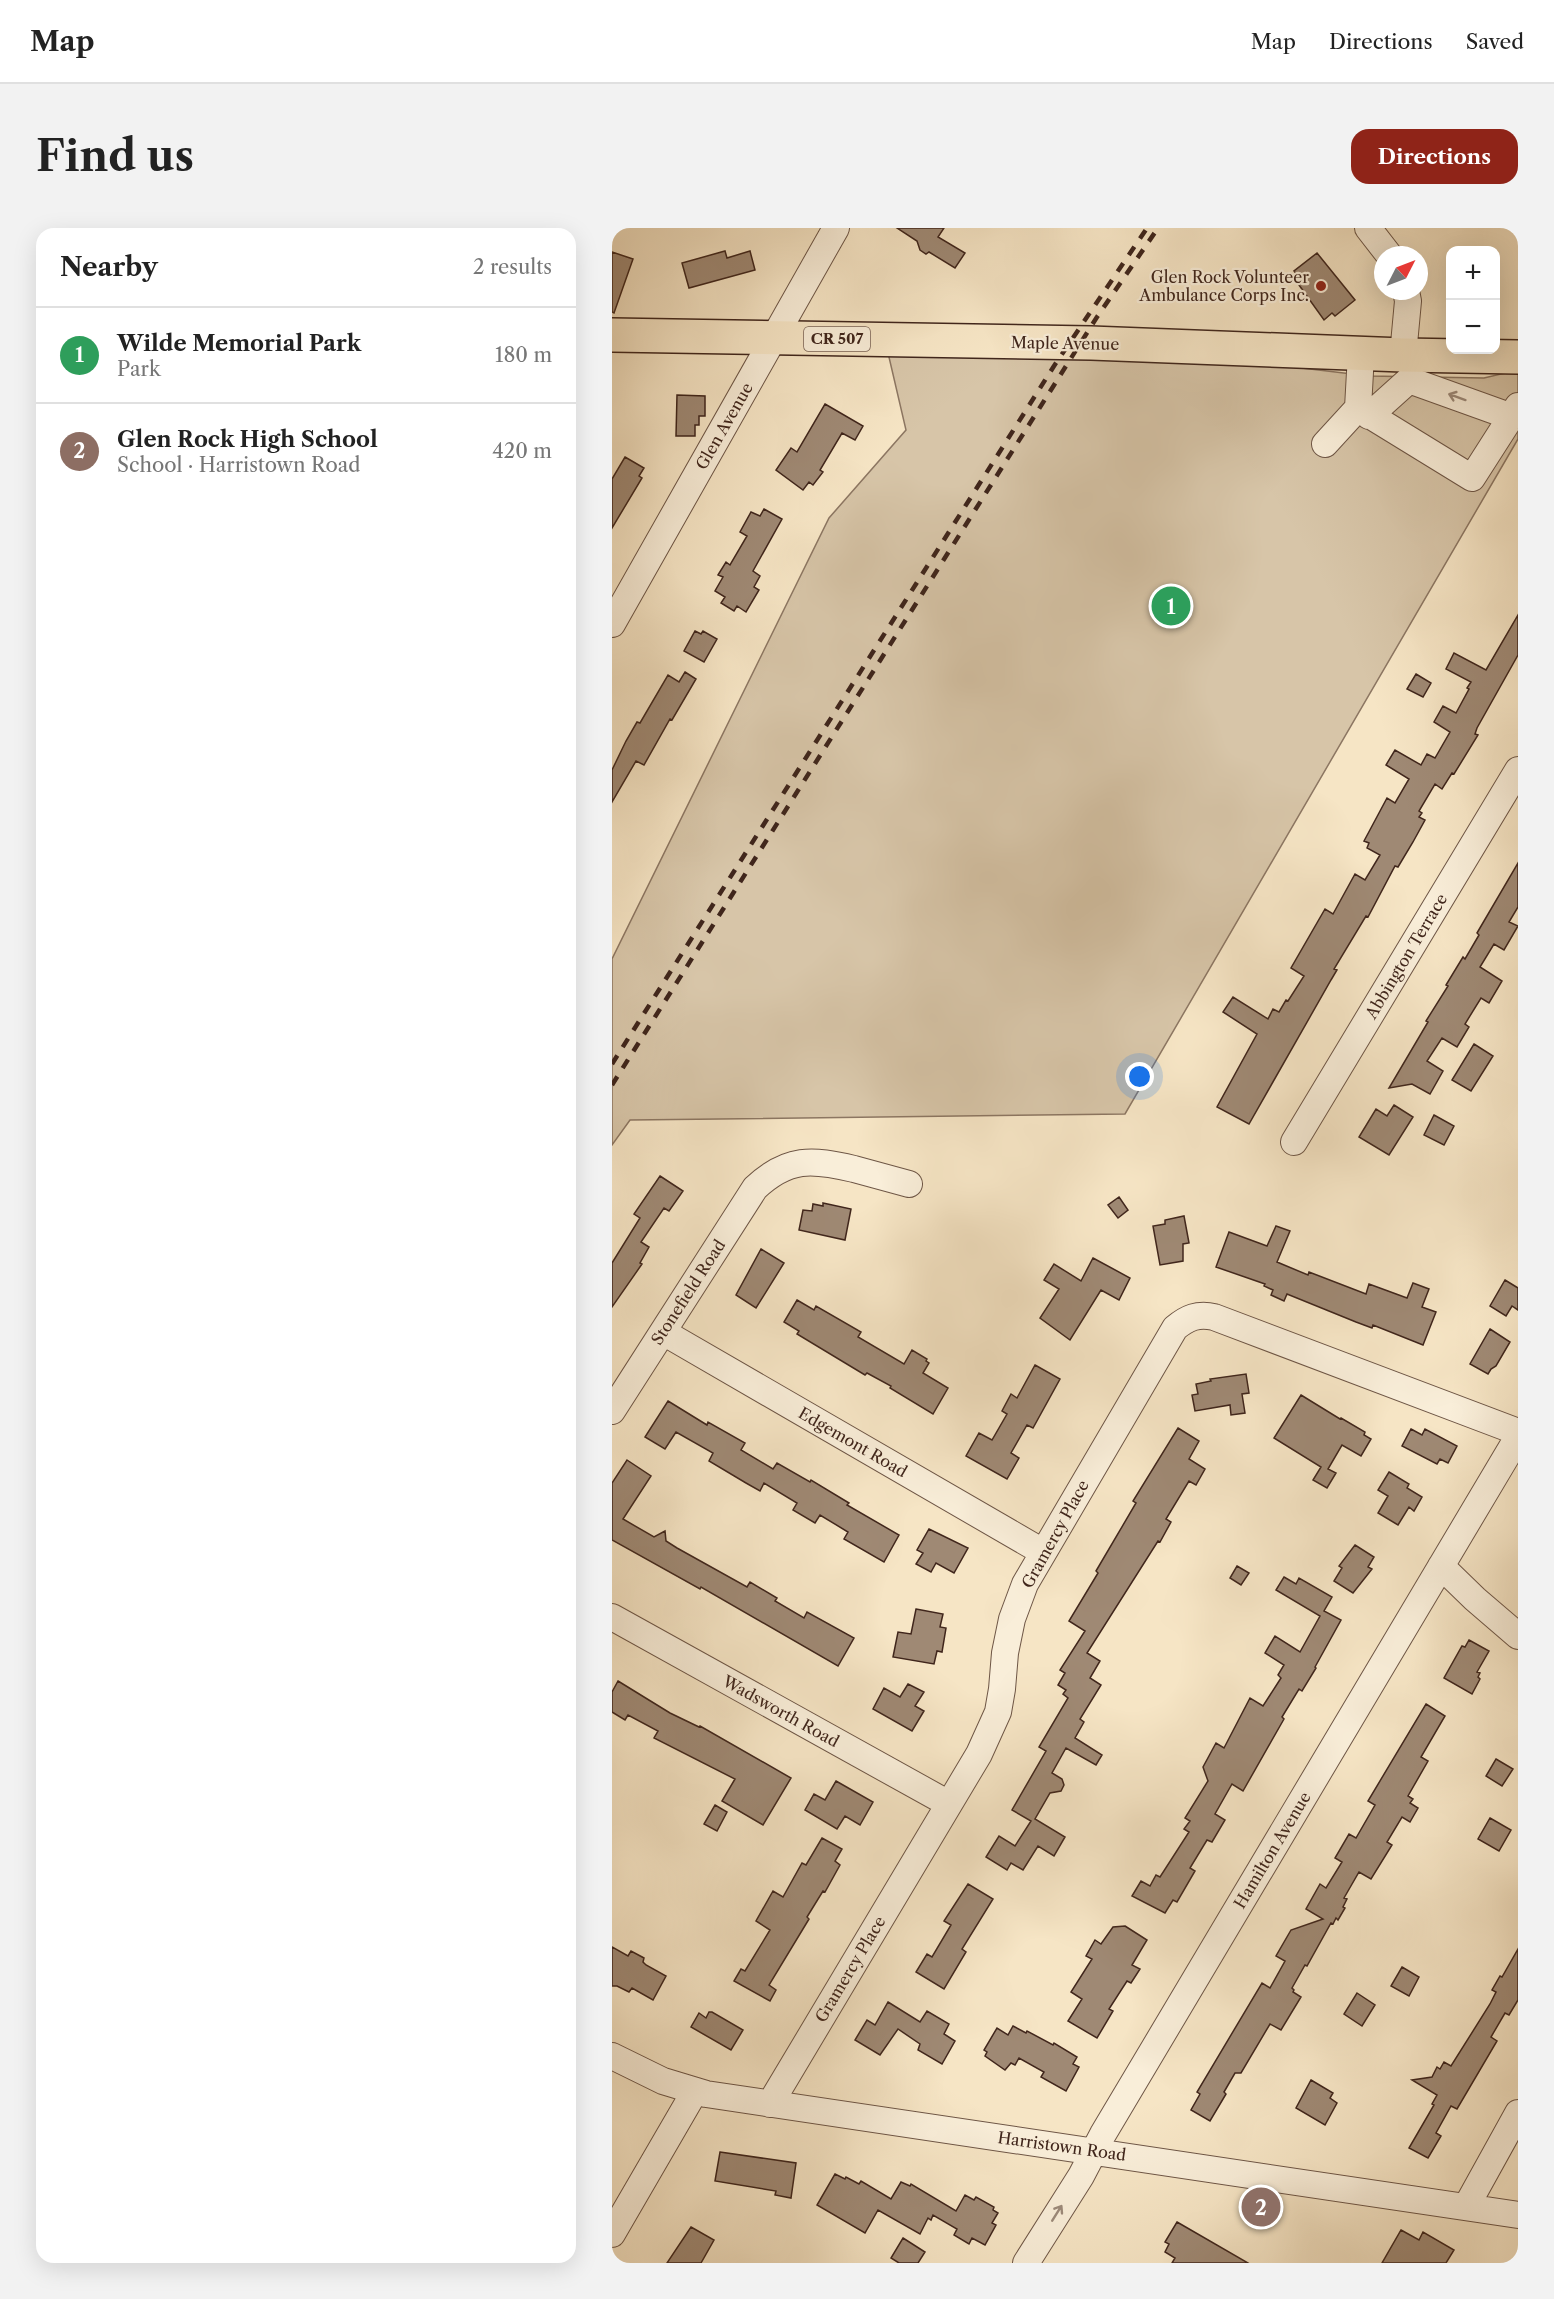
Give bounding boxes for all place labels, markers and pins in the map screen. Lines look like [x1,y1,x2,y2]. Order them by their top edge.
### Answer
place label: Glen Rock Volunteer Ambulance Corps Inc. [1138,267,1309,305]
marker: Glen Rock Volunteer Ambulance Corps Inc. [1314,279,1328,293]
pin: 1 [1152,584,1190,628]
pin: 2 [1242,2184,1280,2230]

